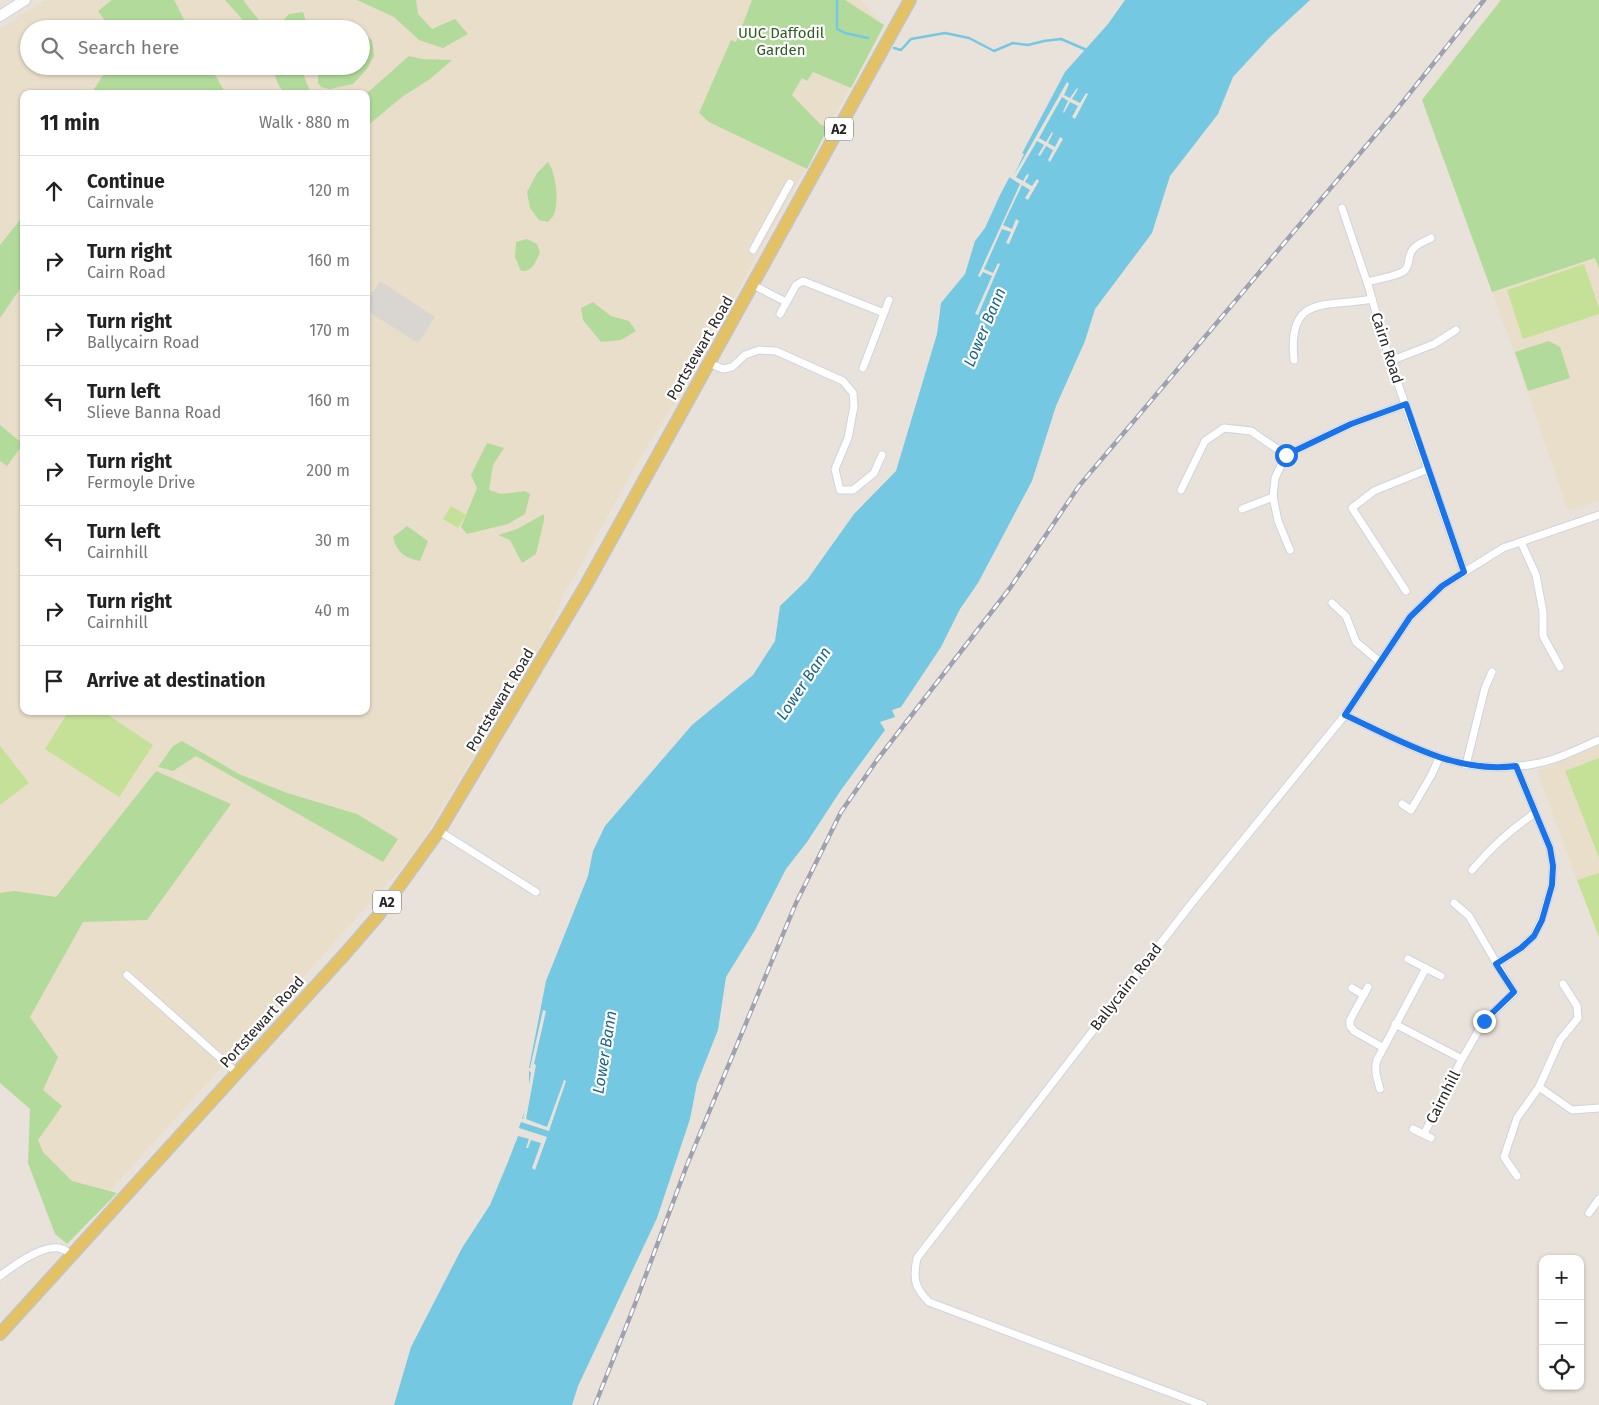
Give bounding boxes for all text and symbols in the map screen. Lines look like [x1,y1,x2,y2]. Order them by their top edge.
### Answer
search box [20,20,370,75]
park label: UUC Daffodil Garden [738,24,825,59]
icon: search [38,34,66,62]
text: Search here [78,36,179,59]
text: 11 min [40,110,100,136]
text: Walk · 880 m [259,113,350,132]
road number: A2 [825,118,853,140]
text: Continue [87,170,165,193]
icon: ahead [40,177,68,205]
text: 120 m [308,181,350,200]
text: Cairnvale [87,193,154,212]
text: Turn right [87,240,172,263]
icon: right [40,247,68,275]
text: 160 m [308,251,350,270]
text: Cairn Road [87,263,166,282]
water label: Lower Bann [959,285,1010,370]
street label: Portstewart Road [663,293,737,403]
text: Turn right [87,310,172,333]
street label: Cairn Road [1367,310,1407,386]
icon: right [40,317,68,345]
text: 170 m [309,321,350,340]
text: Ballycairn Road [87,333,200,352]
text: Turn left [87,380,161,403]
icon: left [40,387,68,415]
text: 160 m [308,391,350,410]
text: Slieve Banna Road [87,403,221,422]
route start [1275,444,1298,467]
text: Turn right [87,450,172,473]
icon: right [40,457,68,485]
text: 200 m [306,461,350,480]
text: Fermoyle Drive [87,473,195,492]
text: Turn left [87,520,161,543]
icon: left [40,527,68,555]
text: 30 m [315,531,350,550]
text: Cairnhill [87,543,148,562]
text: Turn right [87,590,172,613]
icon: right [40,597,68,625]
text: 40 m [315,601,350,620]
text: Cairnhill [87,613,148,632]
water label: Lower Bann [772,643,835,723]
street label: Portstewart Road [462,645,538,755]
icon: arrive [40,667,68,695]
text: Arrive at destination [87,669,266,692]
road number: A2 [373,890,401,914]
street label: Ballycairn Road [1086,940,1166,1034]
street label: Portstewart Road [216,972,308,1072]
water label: Lower Bann [589,1009,620,1095]
route end [1473,1010,1496,1033]
street label: Cairnhill [1422,1067,1464,1126]
map controls [1539,1255,1584,1390]
button: + [1539,1255,1584,1300]
button: − [1539,1300,1584,1345]
button: locate [1539,1345,1584,1390]

